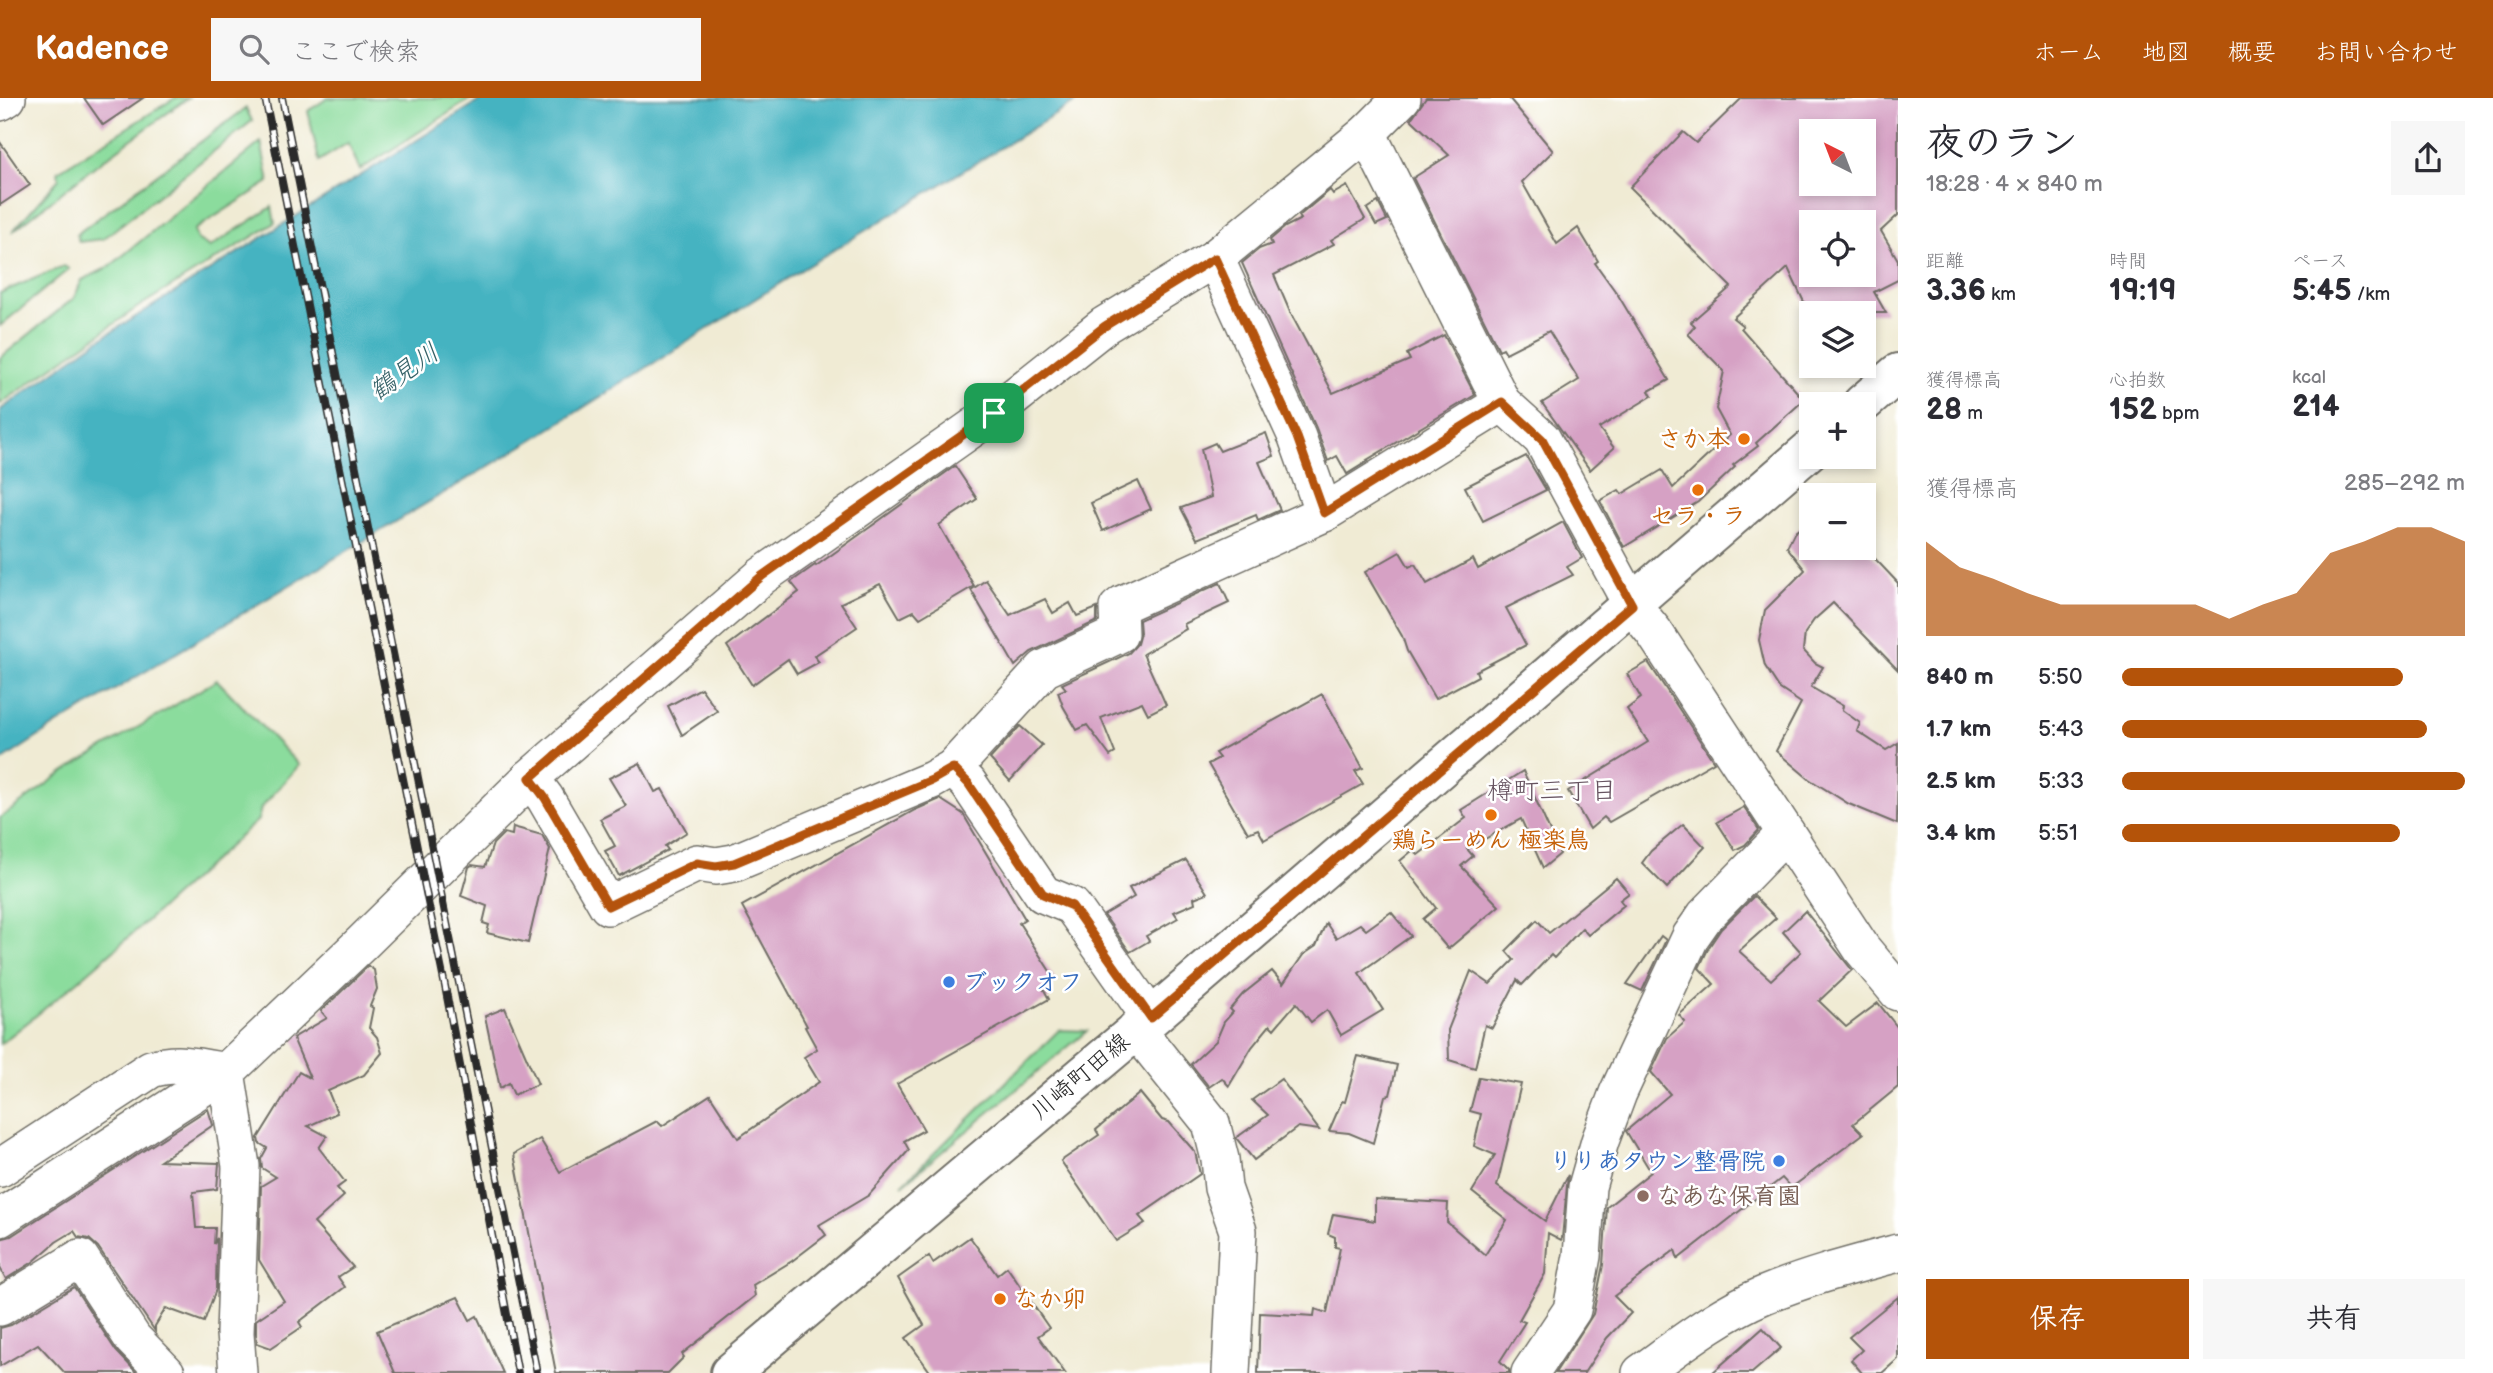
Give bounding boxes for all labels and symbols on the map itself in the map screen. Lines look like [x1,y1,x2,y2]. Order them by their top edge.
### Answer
north arrow [1799,119,1876,196]
water label: 鶴見川 [364,337,446,407]
pin [964,383,1024,443]
place label: さか本 [1658,425,1730,454]
marker: さか本 [1736,431,1752,447]
marker: セラ・ラ [1690,482,1706,498]
place label: セラ・ラ [1650,502,1746,531]
district label: 樽町三丁目 [1487,776,1617,807]
marker: 鶏らーめん 極楽鳥 [1483,807,1499,823]
place label: 鶏らーめん 極楽鳥 [1392,826,1590,855]
place label: ブックオフ [963,968,1083,997]
marker: ブックオフ [941,974,957,990]
street label: 川崎町田線 [1025,1027,1136,1126]
place label: りりあタウン整骨院 [1549,1147,1765,1176]
marker: りりあタウン整骨院 [1771,1153,1787,1169]
place label: なあな保育園 [1657,1182,1801,1211]
marker: なあな保育園 [1635,1188,1651,1204]
place label: なか卯 [1014,1285,1086,1314]
marker: なか卯 [992,1291,1008,1307]

